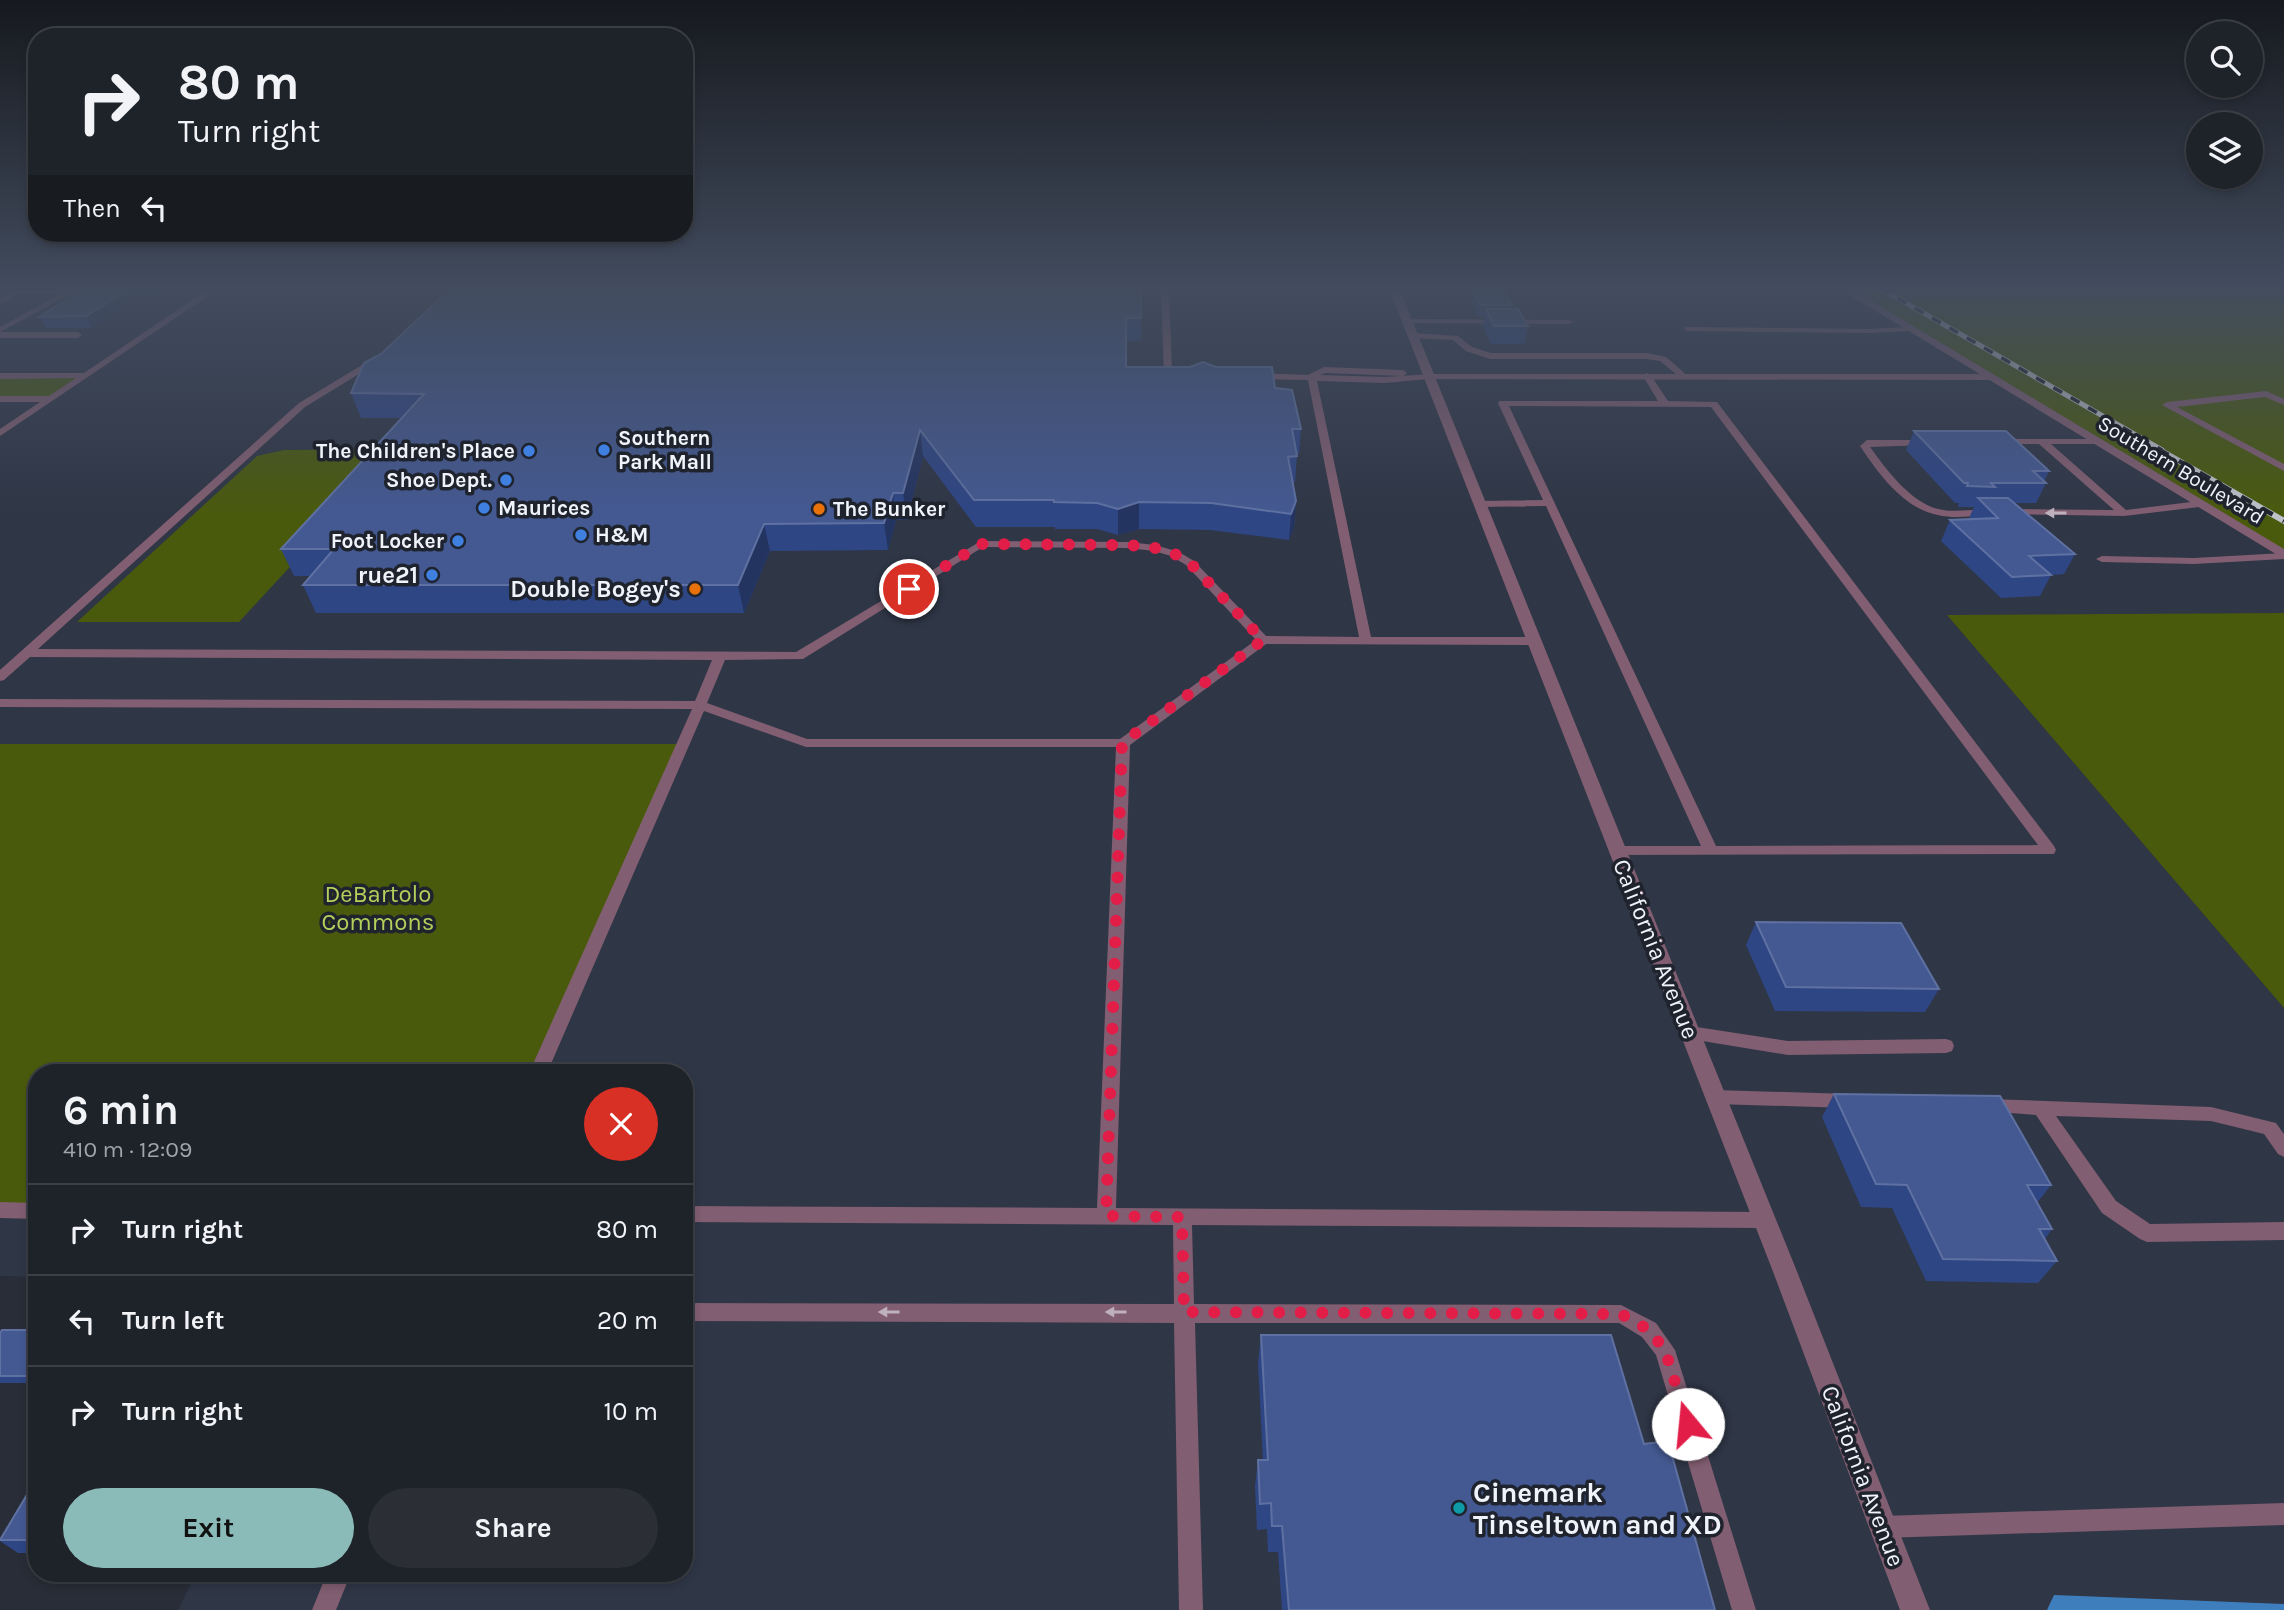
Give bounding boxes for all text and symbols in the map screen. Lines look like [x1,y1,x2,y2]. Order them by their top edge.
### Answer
map controls [2186,21,2263,189]
button: search [2186,21,2263,98]
text: 80 m [178,54,300,111]
icon: right [63,56,154,147]
button: layers [2186,112,2263,189]
text: Turn right [178,113,320,150]
icon: left [135,189,173,227]
text: Then [63,193,121,224]
street label: Southern Boulevard [2094,411,2268,529]
place label: Southern Park Mall [618,426,712,474]
place label: The Children's Place [316,439,515,463]
marker: Southern Park Mall [596,442,612,458]
marker: The Children's Place [521,443,537,459]
place label: Shoe Dept. [386,468,492,492]
marker: Shoe Dept. [498,472,514,488]
place label: Maurices [498,496,590,520]
place label: The Bunker [833,497,946,521]
marker: Maurices [476,500,492,516]
marker: The Bunker [811,501,827,517]
one-way arrow [2044,507,2066,519]
place label: H&M [595,523,648,547]
marker: H&M [573,527,589,543]
place label: Foot Locker [331,529,445,553]
marker: Foot Locker [450,533,466,549]
pin [879,559,939,619]
place label: rue21 [358,561,418,589]
marker: rue21 [424,567,440,583]
icon: arrive [890,570,928,608]
place label: Double Bogey's [510,575,681,603]
marker: Double Bogey's [687,581,703,597]
street label: California Avenue [1607,855,1705,1043]
park label: DeBartolo Commons [322,880,434,936]
text: 6 min [63,1085,179,1135]
button: close [584,1087,658,1161]
text: 410 m · 12:09 [63,1136,192,1163]
icon: right [63,1211,101,1249]
text: Turn right [122,1214,243,1245]
text: 80 m [596,1214,658,1245]
icon: left [63,1302,101,1340]
text: Turn left [122,1305,224,1336]
text: 20 m [597,1305,658,1336]
one-way arrow [877,1306,899,1318]
one-way arrow [1105,1306,1127,1318]
street label: California Avenue [1816,1382,1910,1570]
position arrow [1651,1387,1725,1461]
icon: right [63,1393,101,1431]
text: Turn right [122,1396,243,1427]
text: 10 m [603,1396,658,1427]
place label: Cinemark Tinseltown and XD [1473,1476,1722,1541]
button: Exit [63,1488,354,1568]
button: Share [368,1488,658,1568]
marker: Cinemark Tinseltown and XD [1451,1500,1467,1516]

